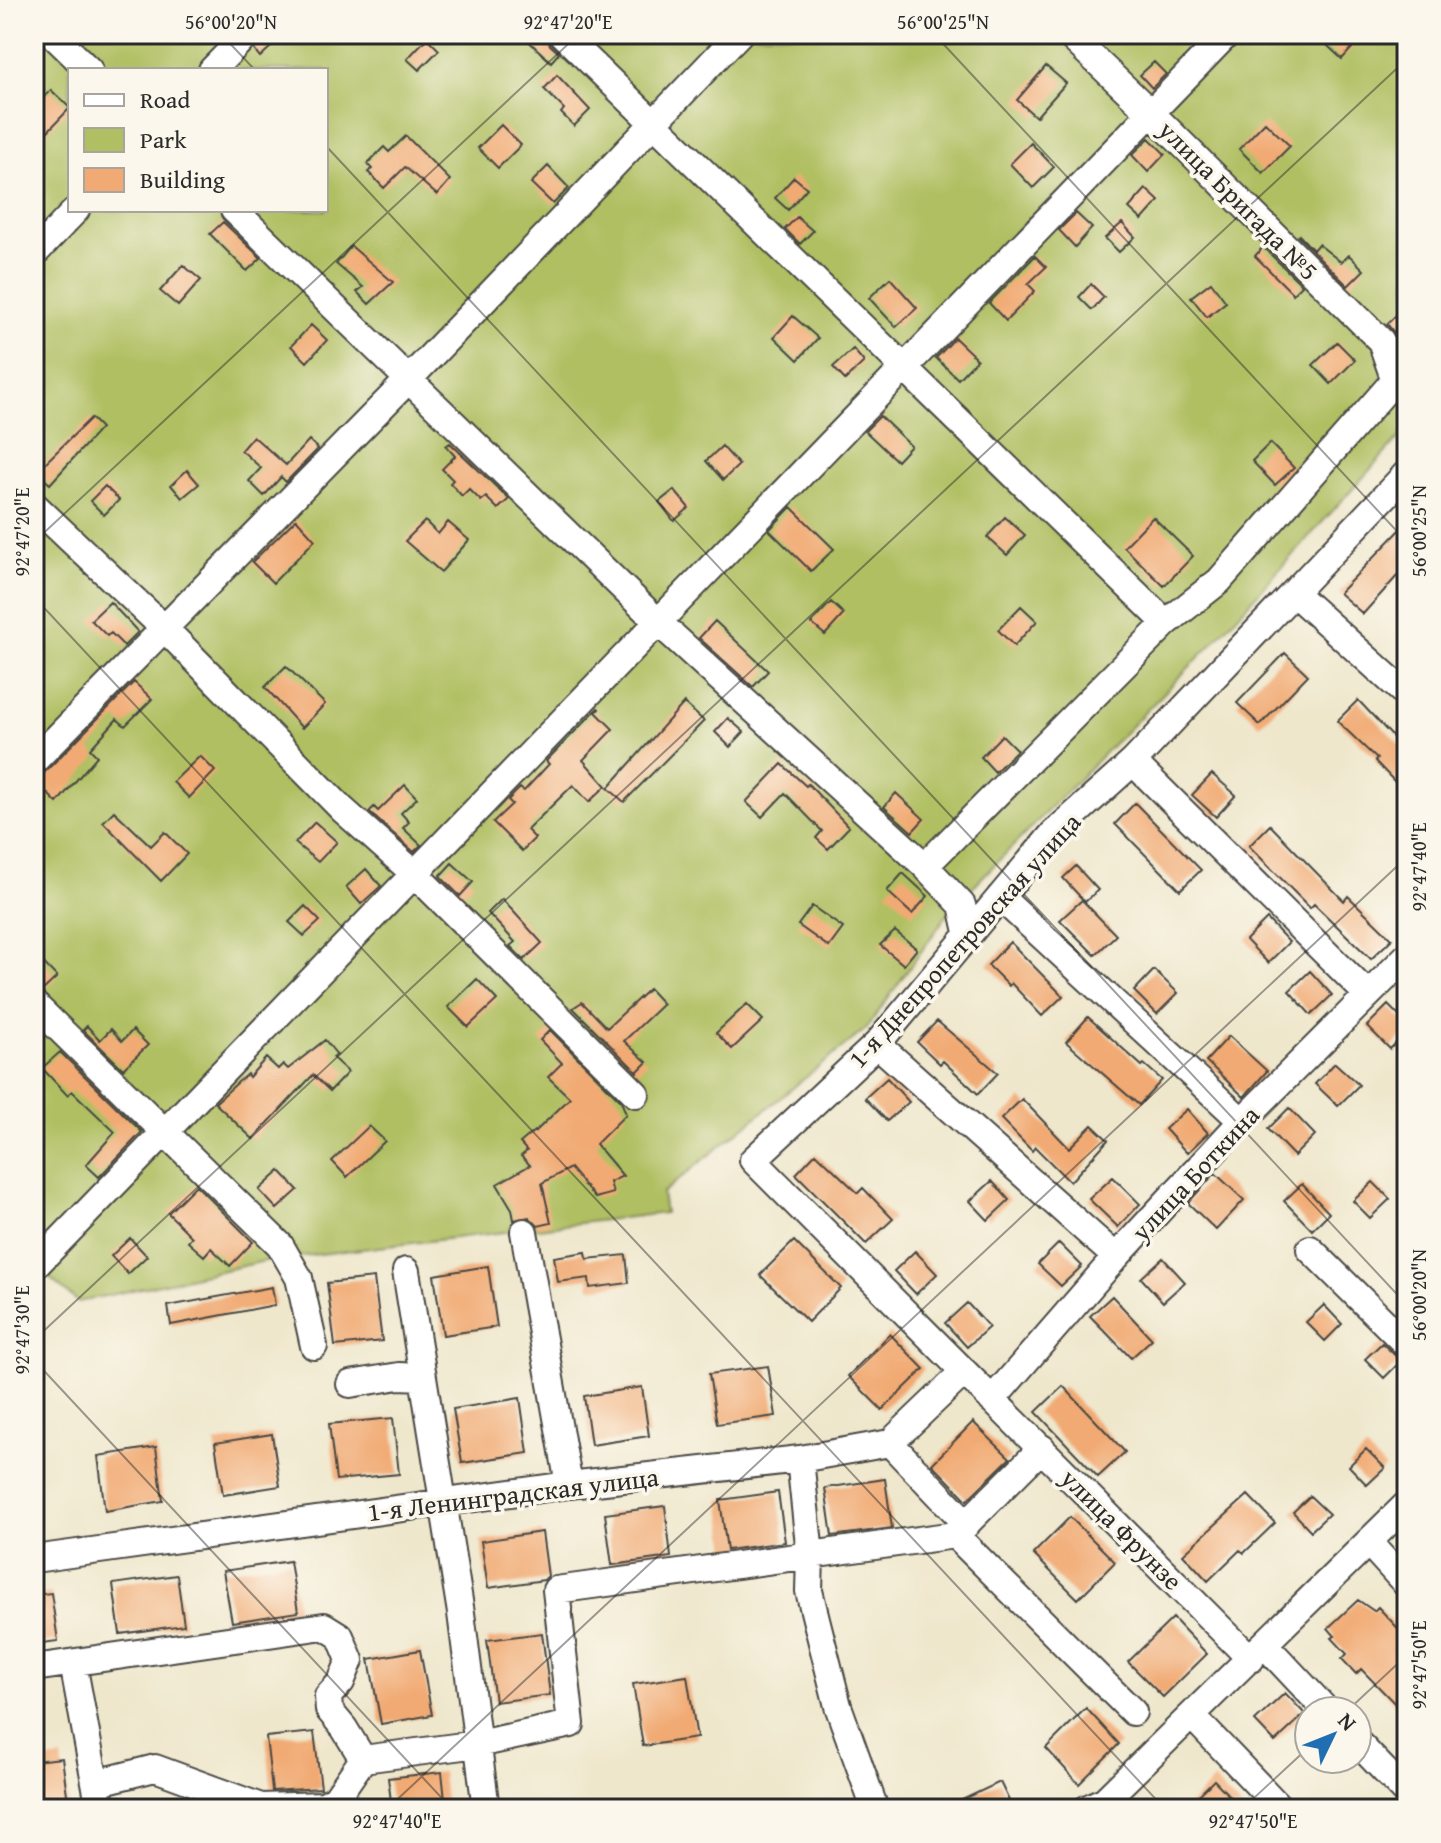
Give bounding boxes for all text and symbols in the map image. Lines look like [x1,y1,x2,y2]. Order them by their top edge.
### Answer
text: 56°00'20"N [185,7,277,36]
text: 92°47'20"E [524,7,612,36]
text: 56°00'25"N [897,7,989,36]
legend [68,68,328,212]
text: Road [140,82,190,117]
street label: улица Бригада №5 [1149,110,1328,289]
text: Park [140,122,187,157]
text: Building [140,162,225,197]
text: 56°00'25"N [1404,485,1433,577]
text: 92°47'20"E [7,488,36,576]
street label: 1-я Днепропетровская улица [838,803,1090,1076]
text: 92°47'40"E [1404,823,1433,911]
street label: улица Боткина [1121,1096,1269,1250]
text: 56°00'20"N [1404,1249,1433,1341]
text: 92°47'30"E [7,1286,36,1374]
street label: 1-я Ленинградская улица [365,1457,661,1531]
street label: улица Фрунзе [1051,1458,1192,1599]
text: 92°47'50"E [1404,1621,1433,1709]
north arrow [1293,1695,1373,1775]
text: N [1331,1705,1365,1738]
text: 92°47'40"E [353,1806,441,1835]
text: 92°47'50"E [1209,1806,1297,1835]

